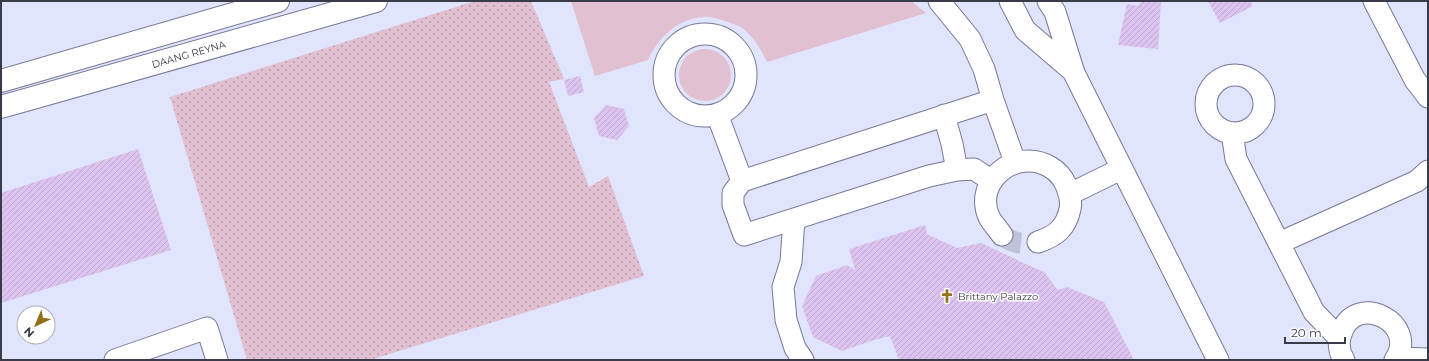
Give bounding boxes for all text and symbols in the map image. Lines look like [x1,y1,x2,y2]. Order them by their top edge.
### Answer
street label: DAANG REYNA [150,38,228,71]
church icon: Brittany Palazzo [939,288,955,304]
place label: Brittany Palazzo [958,290,1038,303]
north arrow [16,305,56,345]
scale bar [1285,319,1345,345]
text: N [21,324,37,340]
text: 20 m [1291,325,1322,340]

